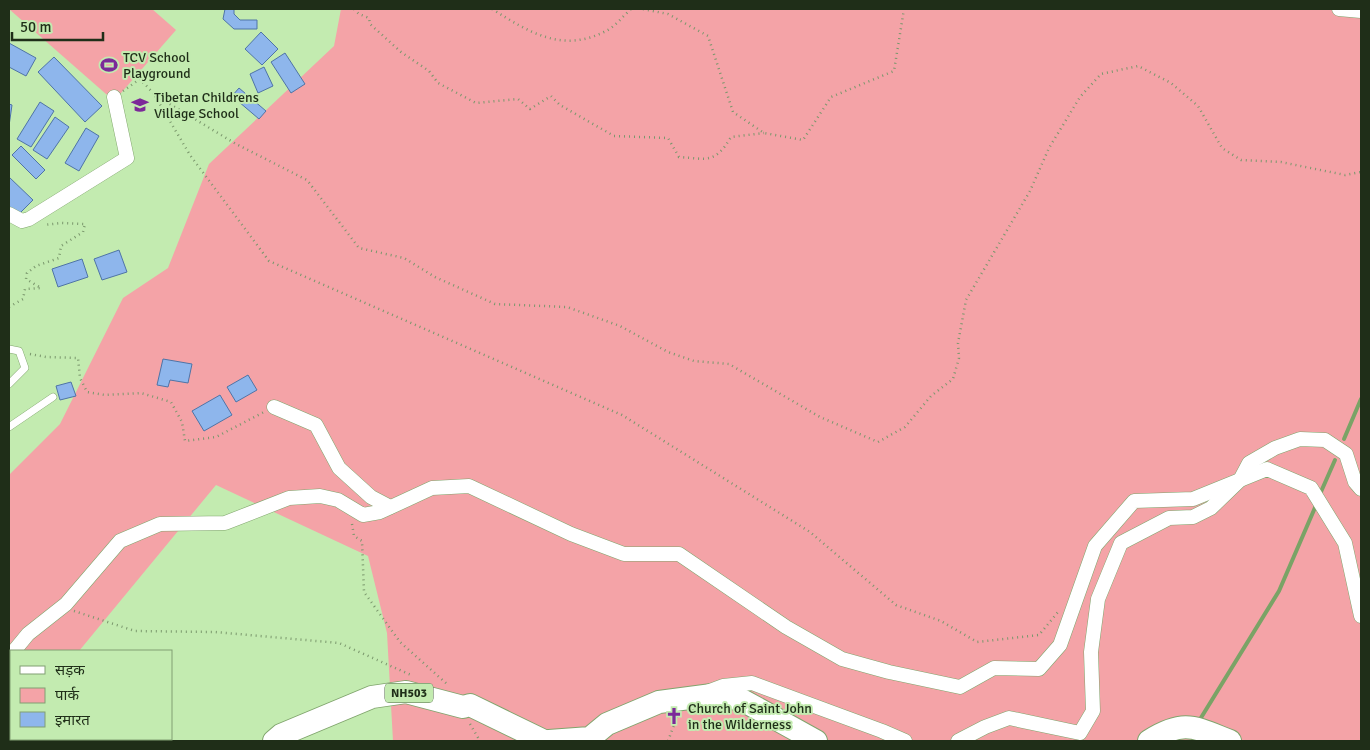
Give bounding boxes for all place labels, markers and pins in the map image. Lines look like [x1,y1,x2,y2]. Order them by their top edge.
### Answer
place label: TCV School Playground [123,49,191,82]
sports icon: TCV School Playground [99,55,119,75]
place label: Tibetan Childrens Village School [154,89,259,122]
school or university icon: Tibetan Childrens Village School [130,95,150,115]
place label: Church of Saint John in the Wilderness [688,700,812,733]
church icon: Church of Saint John in the Wilderness [664,706,684,726]

